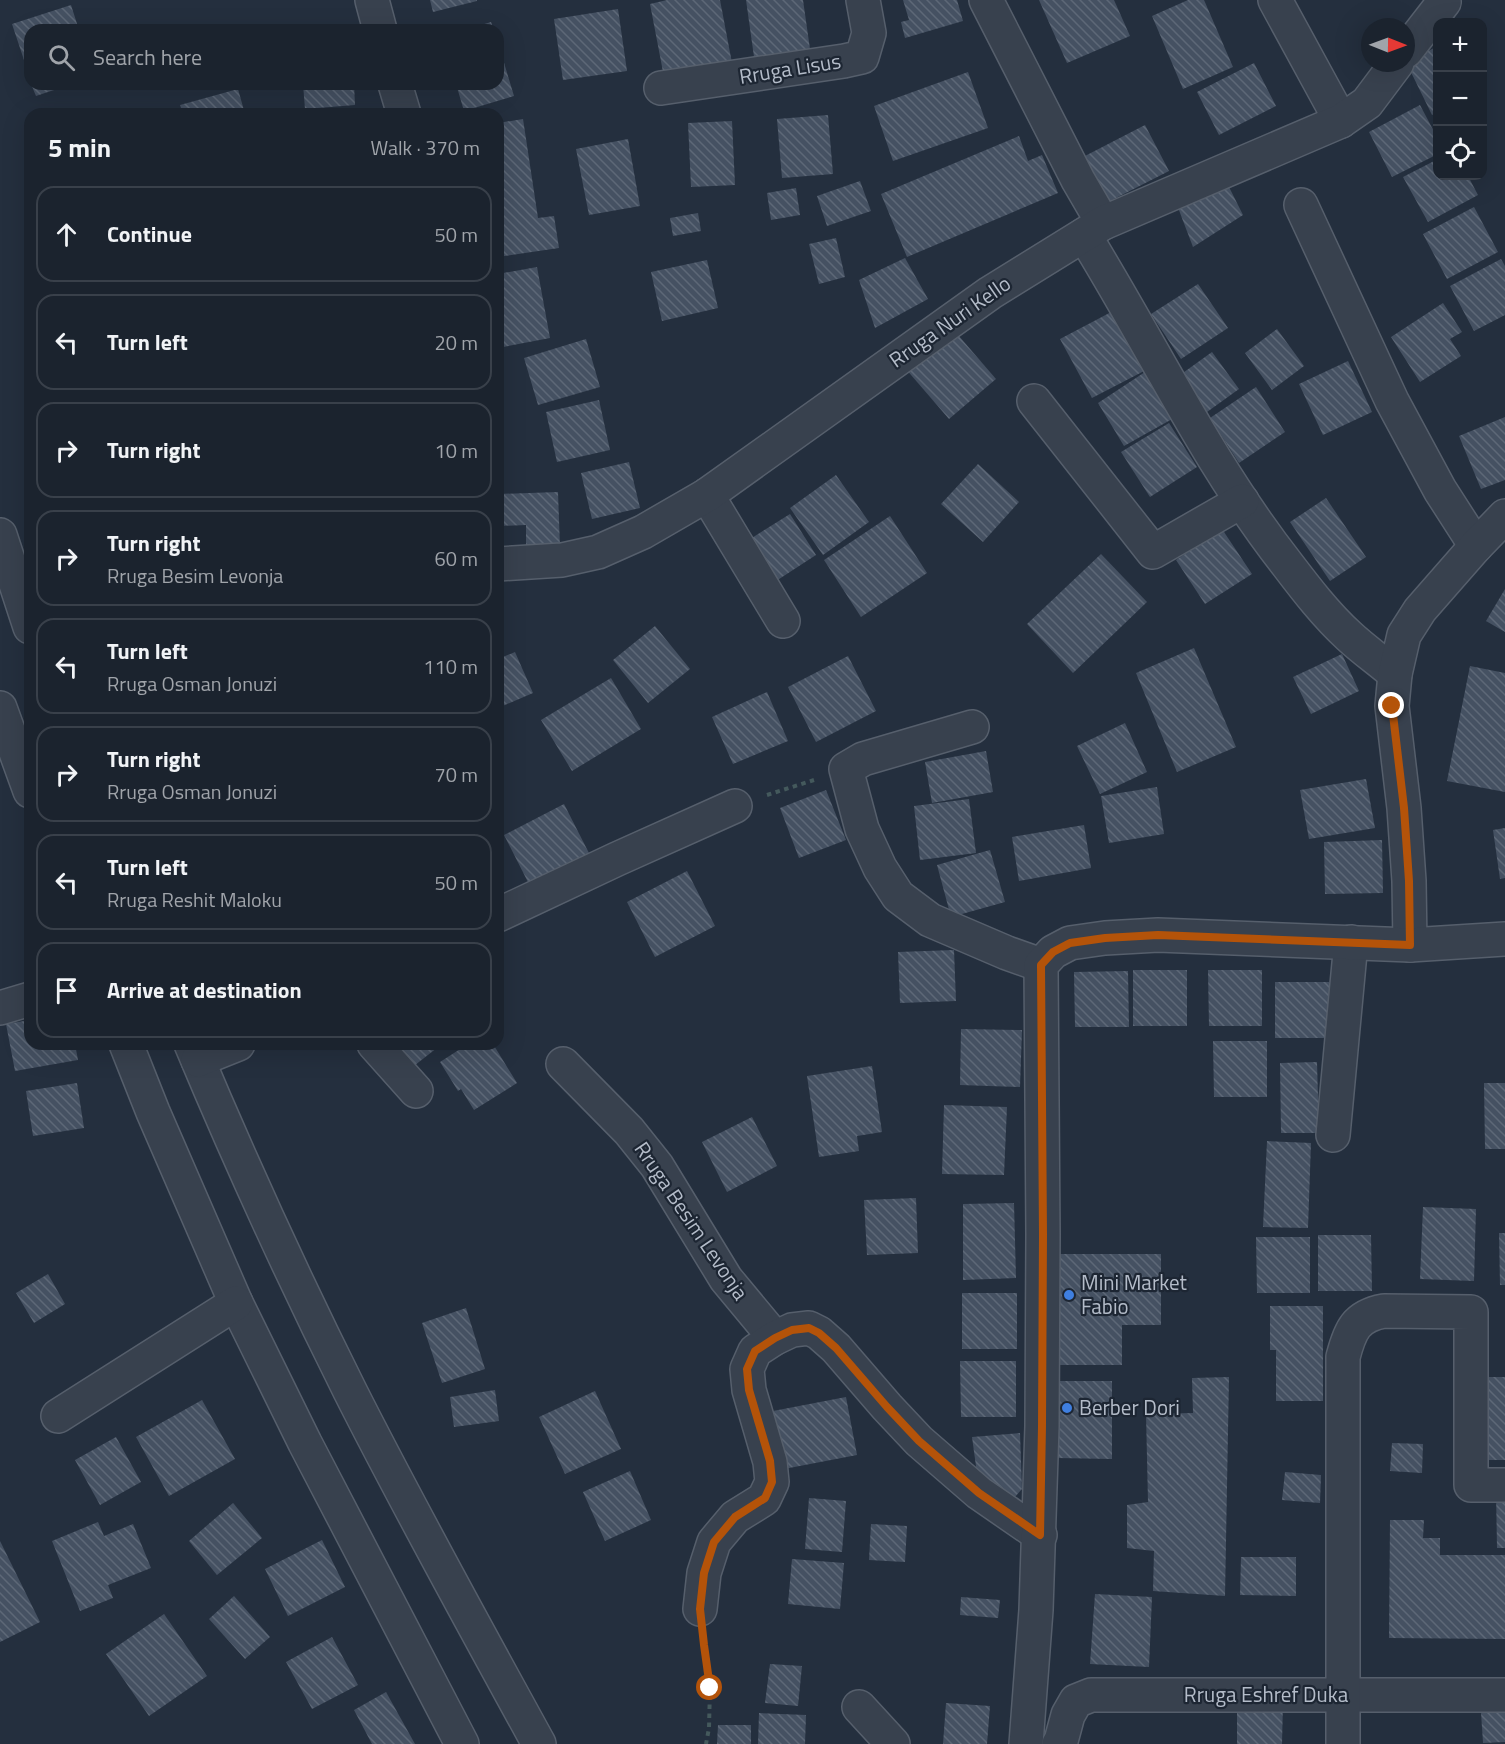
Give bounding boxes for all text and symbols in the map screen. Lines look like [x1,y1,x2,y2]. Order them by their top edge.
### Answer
north arrow [1361,18,1415,72]
map controls [1433,18,1487,180]
button: + [1433,18,1487,72]
search box [24,24,504,90]
text: Search here [93,40,202,74]
icon: search [45,41,78,74]
street label: Rruga Lisus [737,44,843,92]
button: − [1433,72,1487,126]
button: locate [1433,126,1487,180]
text: 5 min [48,128,111,167]
text: Walk · 370 m [371,132,480,163]
text: Continue [107,217,192,251]
icon: ahead [50,218,83,251]
text: 50 m [434,219,478,250]
street label: Rruga Nuri Kello [882,267,1017,375]
text: Turn left [107,325,188,359]
icon: left [50,326,83,359]
text: 20 m [434,327,478,358]
text: Turn right [107,433,201,467]
icon: right [50,434,83,467]
text: 10 m [434,435,478,466]
text: Turn right [107,526,201,560]
icon: right [50,542,83,575]
text: 60 m [434,543,478,574]
text: Rruga Besim Levonja [107,560,283,591]
text: Turn left [107,634,188,668]
icon: left [50,650,83,683]
text: 110 m [423,651,478,682]
text: Rruga Osman Jonuzi [107,668,277,699]
route end [1378,692,1404,718]
text: Turn right [107,742,201,776]
icon: right [50,758,83,791]
text: 70 m [434,759,478,790]
text: Rruga Osman Jonuzi [107,776,277,807]
text: Turn left [107,850,188,884]
icon: left [50,866,83,899]
text: 50 m [434,867,478,898]
text: Rruga Reshit Maloku [107,884,282,915]
text: Arrive at destination [107,973,302,1007]
icon: arrive [50,974,83,1007]
street label: Rruga Besim Levonja [627,1135,757,1307]
place label: Mini Market Fabio [1081,1266,1187,1322]
marker: Mini Market Fabio [1062,1288,1076,1302]
place label: Berber Dori [1079,1391,1180,1423]
marker: Berber Dori [1060,1401,1074,1415]
route start [696,1674,722,1700]
street label: Rruga Eshref Duka [1184,1678,1349,1710]

